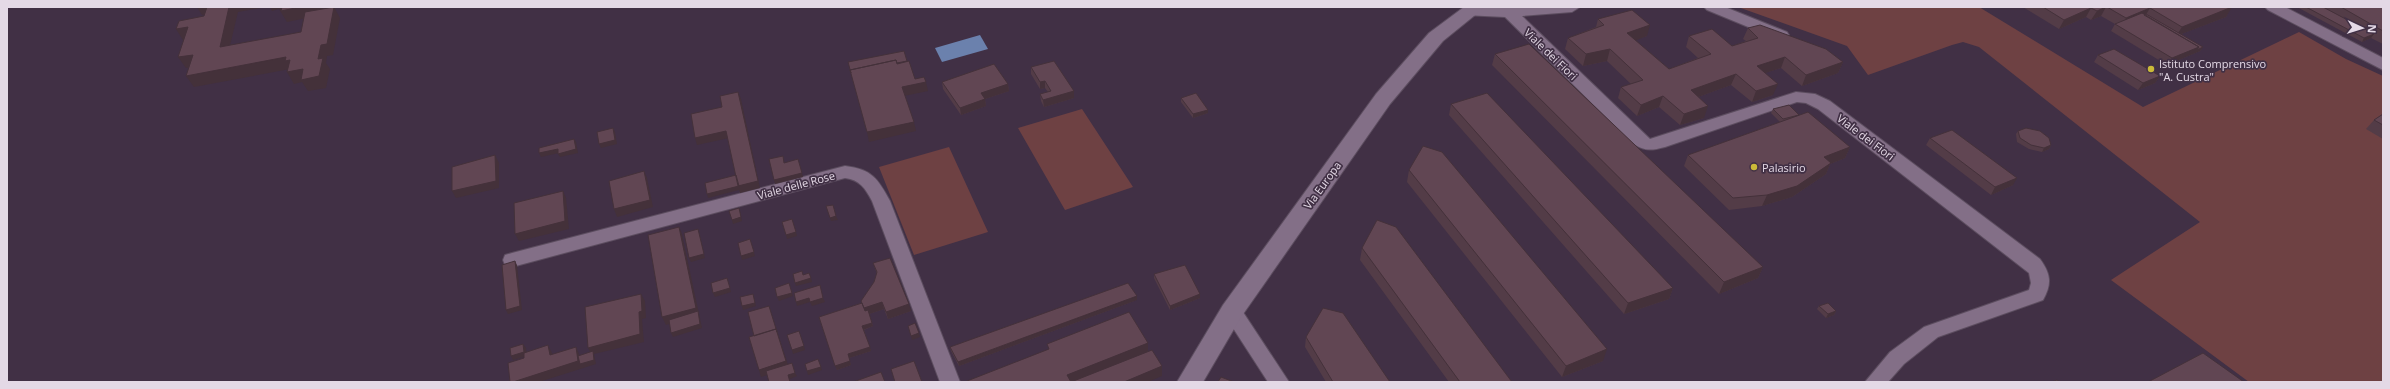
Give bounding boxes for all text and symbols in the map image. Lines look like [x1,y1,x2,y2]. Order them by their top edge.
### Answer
north arrow [2342,8,2382,48]
text: N [2365,24,2380,34]
street label: Viale dei Fiori [1521,25,1581,83]
place label: Istituto Comprensivo "A. Custra" [2159,56,2266,84]
marker: Istituto Comprensivo "A. Custra" [2146,64,2156,74]
street label: Viale dei Fiori [1834,111,1898,163]
street label: Via Europa [1300,158,1344,212]
place label: Palasirio [1762,160,1806,175]
marker: Palasirio [1749,162,1759,172]
street label: Viale delle Rose [756,167,836,203]

